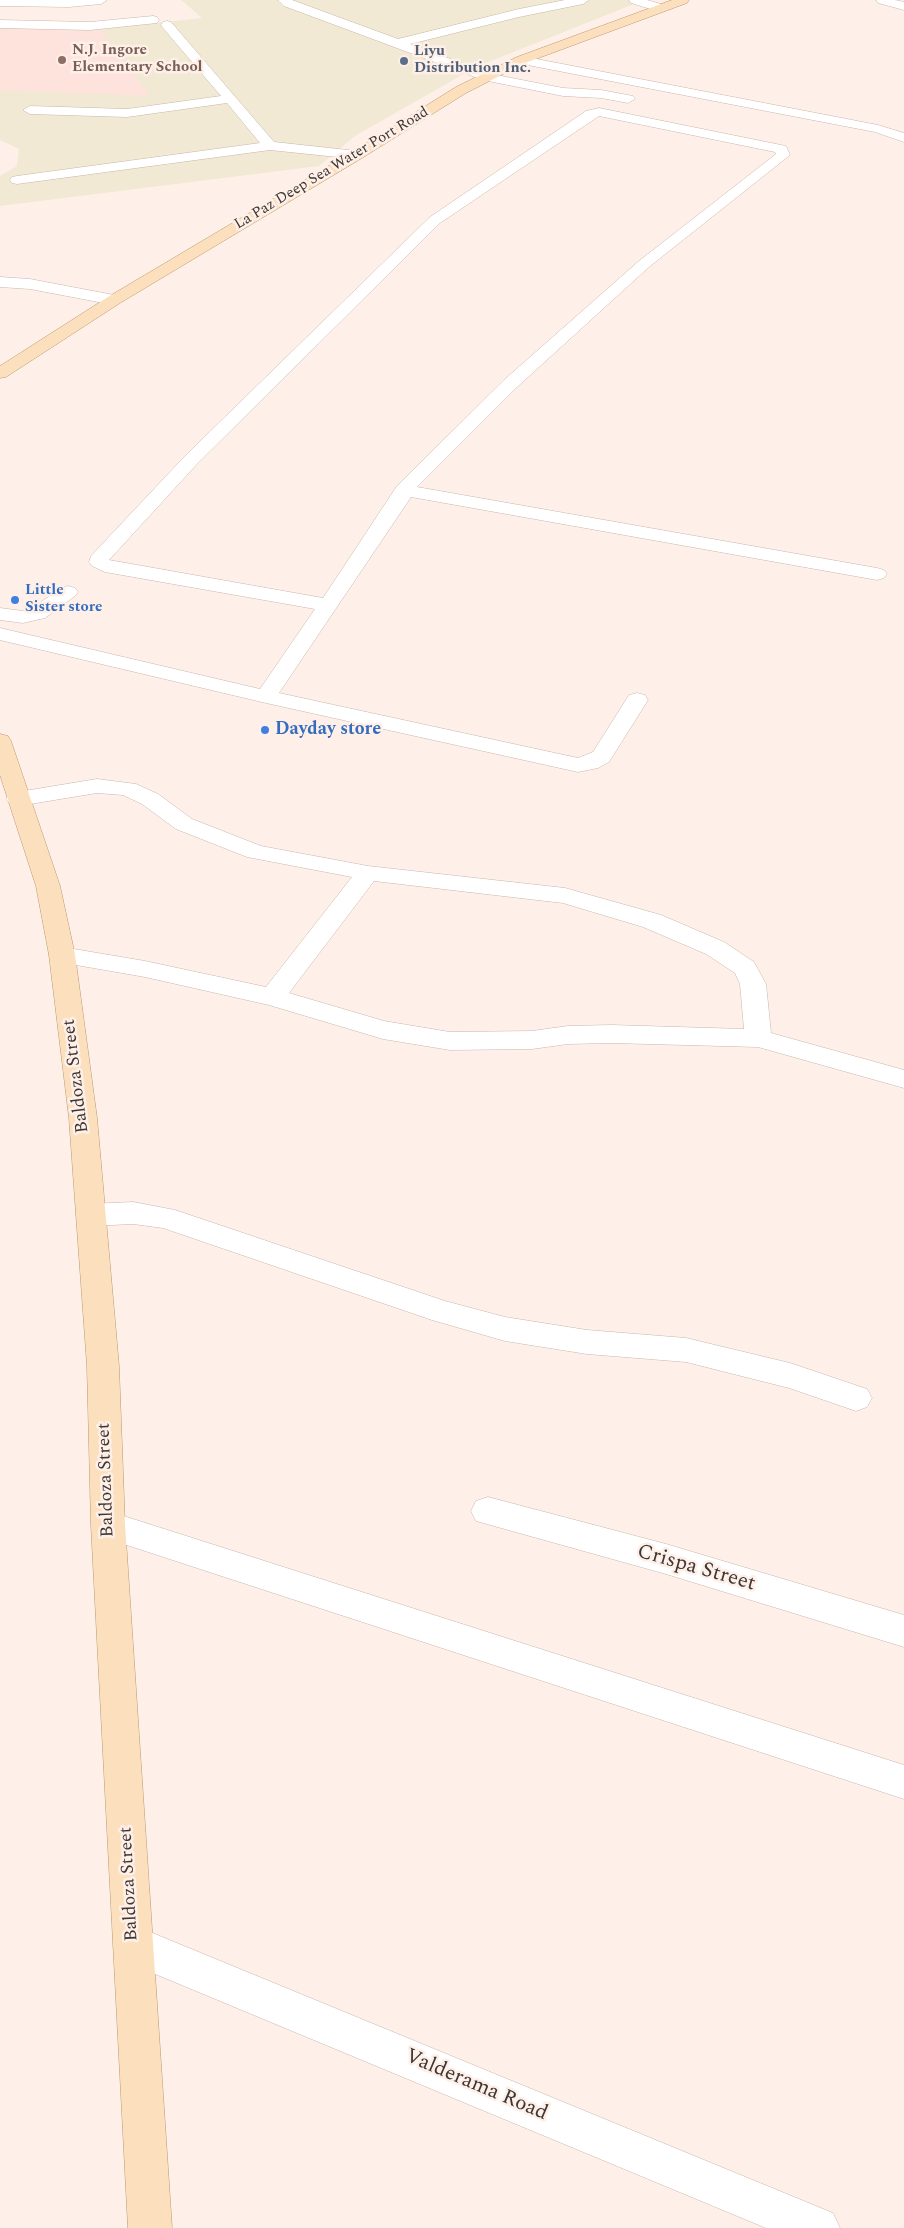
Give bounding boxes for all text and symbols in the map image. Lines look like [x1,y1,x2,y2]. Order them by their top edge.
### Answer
place label: N.J. Ingore Elementary School [72,42,202,77]
place label: Liyu Distribution Inc. [414,43,531,78]
marker: N.J. Ingore Elementary School [56,54,68,66]
marker: Liyu Distribution Inc. [398,55,410,67]
street label: La Paz Deep Sea Water Port Road [232,104,432,234]
place label: Little Sister store [25,582,103,617]
marker: Little Sister store [9,594,21,606]
place label: Dayday store [275,719,381,741]
marker: Dayday store [259,724,271,736]
street label: Baldoza Street [59,1018,95,1134]
street label: Baldoza Street [94,1422,120,1538]
street label: Crispa Street [634,1540,758,1598]
street label: Baldoza Street [116,1826,144,1942]
street label: Valderama Road [401,2045,551,2127]

